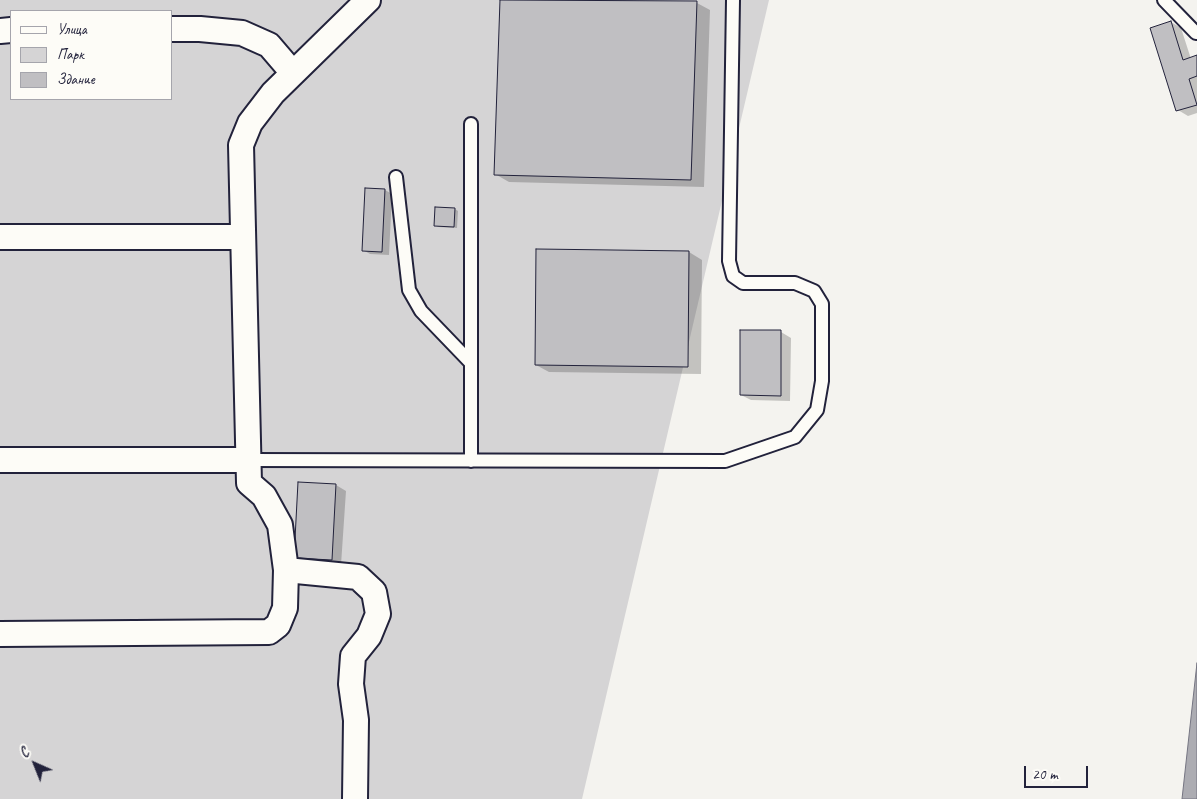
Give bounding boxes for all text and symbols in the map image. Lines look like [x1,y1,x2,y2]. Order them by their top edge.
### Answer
legend [10,10,172,100]
text: Улица [57,20,87,39]
text: Парк [57,45,84,64]
text: Здание [57,70,95,89]
north arrow [10,739,60,789]
text: С [16,744,33,761]
scale bar [1027,756,1091,788]
text: 20 m [1032,765,1058,784]

